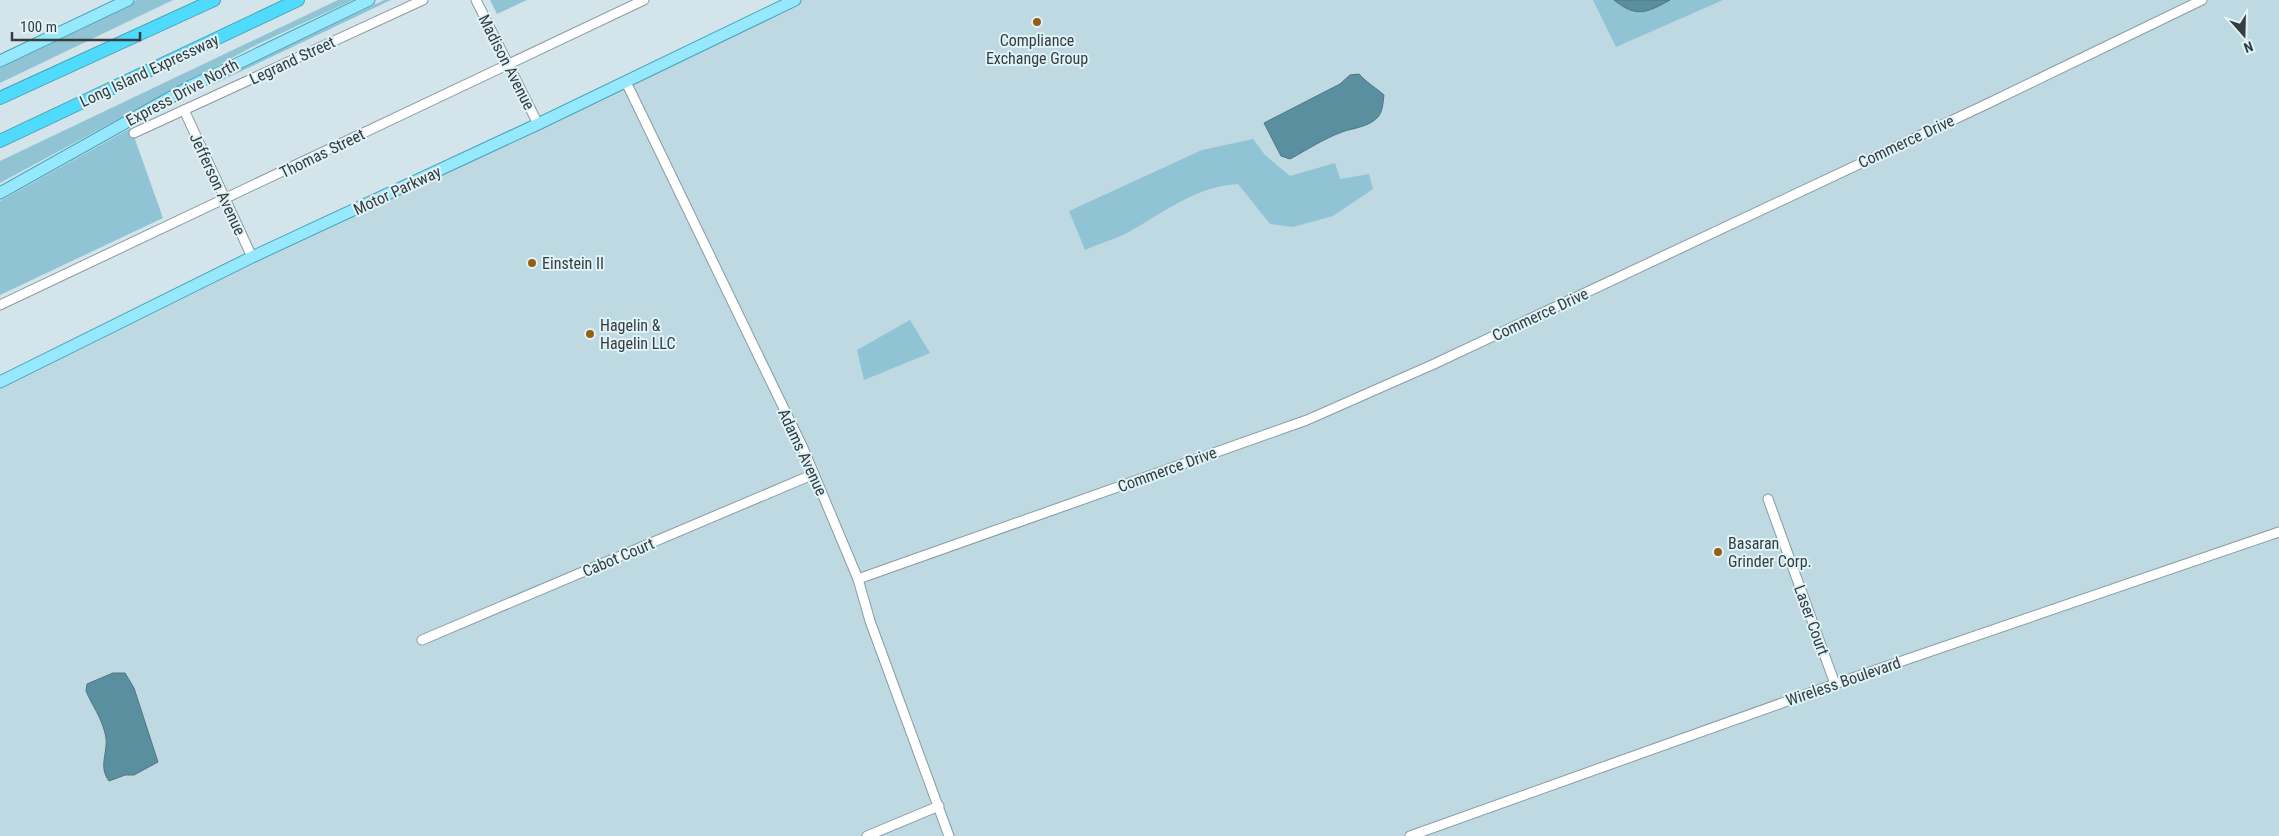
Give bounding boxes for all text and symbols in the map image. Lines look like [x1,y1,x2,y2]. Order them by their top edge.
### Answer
scale bar [12,10,140,42]
north arrow [2219,10,2269,60]
street label: Madison Avenue [474,12,539,113]
marker: Compliance Exchange Group [1031,16,1043,28]
text: 100 m [20,18,57,36]
street label: Long Island Expressway [77,30,222,111]
place label: Compliance Exchange Group [986,31,1088,68]
street label: Legrand Street [246,32,338,89]
text: N [2242,38,2255,56]
street label: Express Drive North [123,55,242,130]
street label: Commerce Drive [1855,111,1957,172]
street label: Thomas Street [277,125,368,182]
street label: Jefferson Avenue [186,130,249,238]
street label: Motor Parkway [350,162,444,219]
place label: Einstein II [542,254,604,273]
marker: Einstein II [526,257,538,269]
street label: Commerce Drive [1489,284,1591,345]
place label: Hagelin & Hagelin LLC [600,316,676,353]
marker: Hagelin & Hagelin LLC [584,328,596,340]
street label: Adams Avenue [774,406,831,499]
street label: Commerce Drive [1115,443,1219,496]
street label: Cabot Court [580,534,657,581]
place label: Basaran Grinder Corp. [1728,534,1812,571]
marker: Basaran Grinder Corp. [1712,546,1724,558]
street label: Laser Court [1790,582,1833,658]
street label: Wireless Boulevard [1783,653,1903,710]

